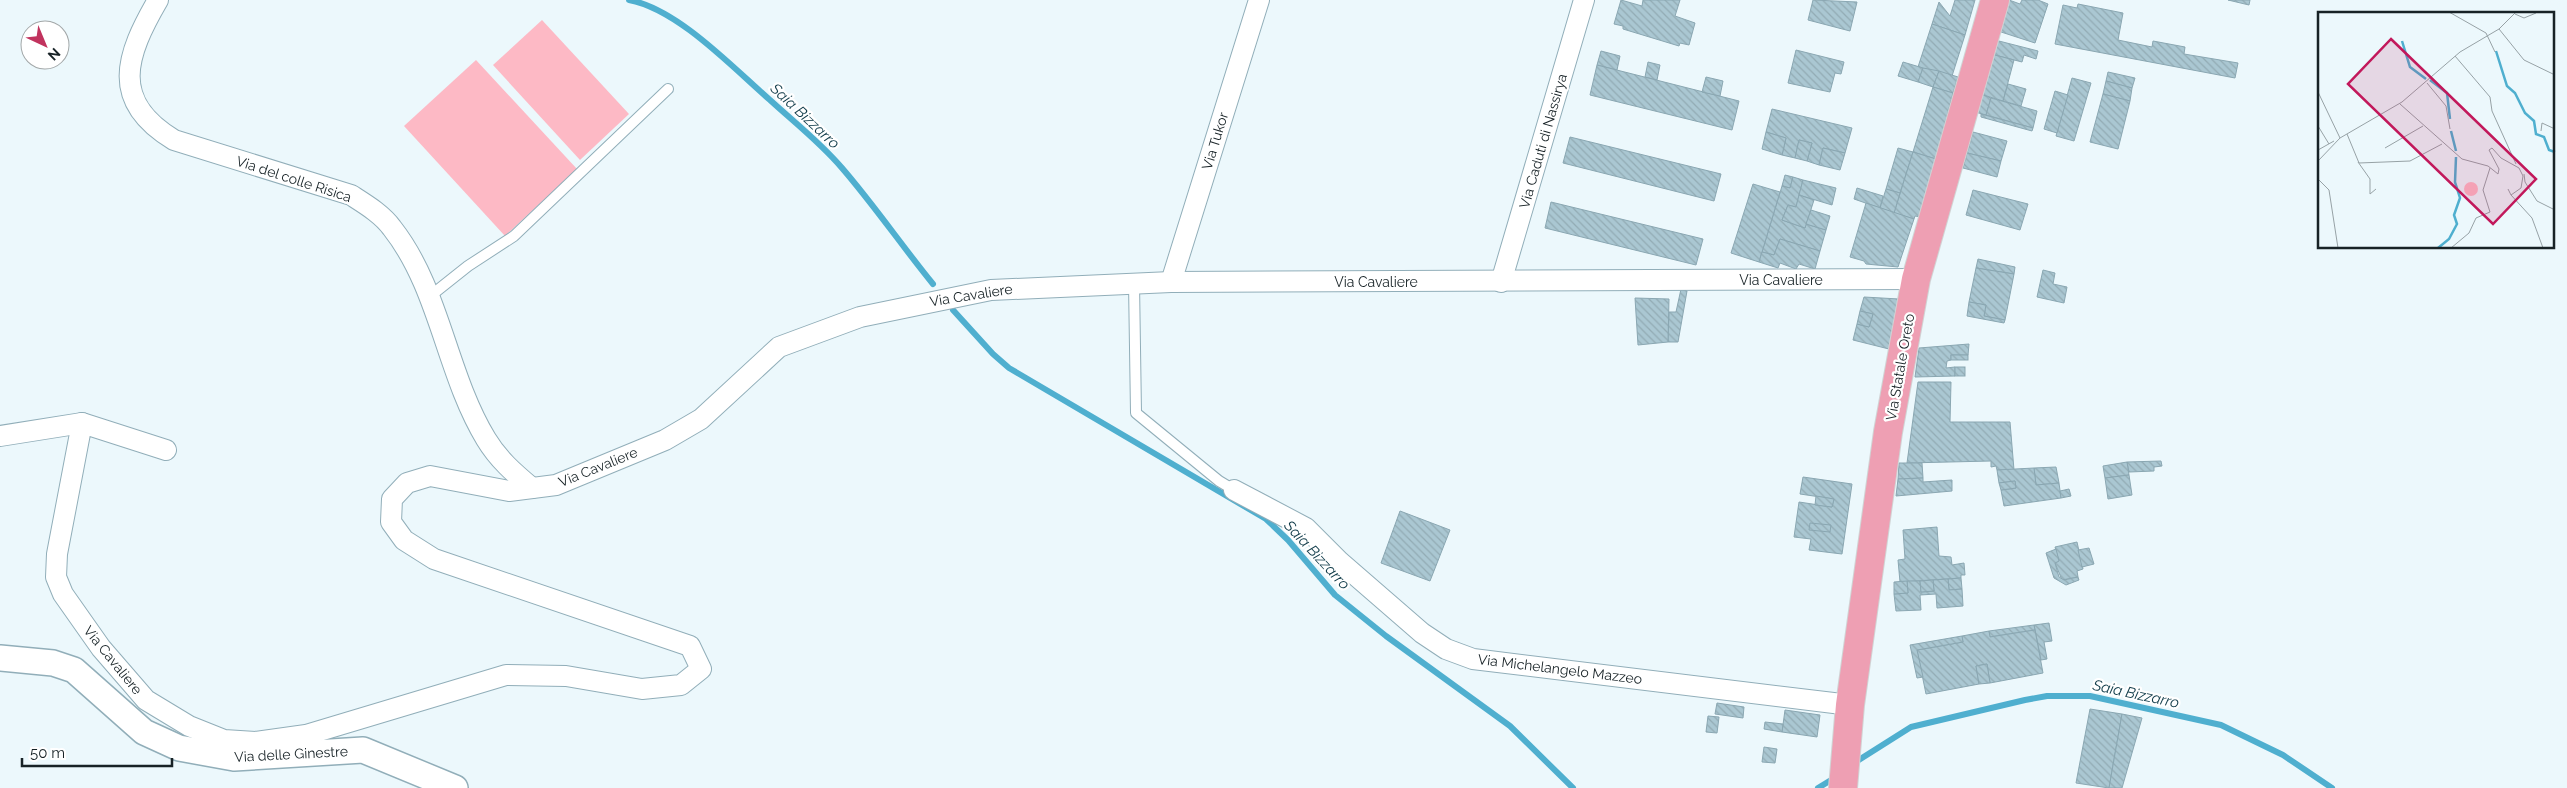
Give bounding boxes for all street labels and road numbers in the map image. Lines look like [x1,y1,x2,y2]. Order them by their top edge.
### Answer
street label: Via Caduti di Nassirya [1516,72,1570,210]
street label: Via Tukor [1199,110,1231,172]
street label: Via del colle Risica [234,153,354,205]
street label: Via Cavaliere [1739,272,1823,288]
street label: Via Cavaliere [1334,274,1418,290]
street label: Via Cavaliere [928,281,1014,309]
street label: Via Statale Oreto [1883,312,1917,422]
street label: Via Cavaliere [556,444,640,490]
street label: Via Cavaliere [80,622,146,698]
street label: Via Michelangelo Mazzeo [1477,651,1643,687]
street label: Via delle Ginestre [234,743,348,765]

